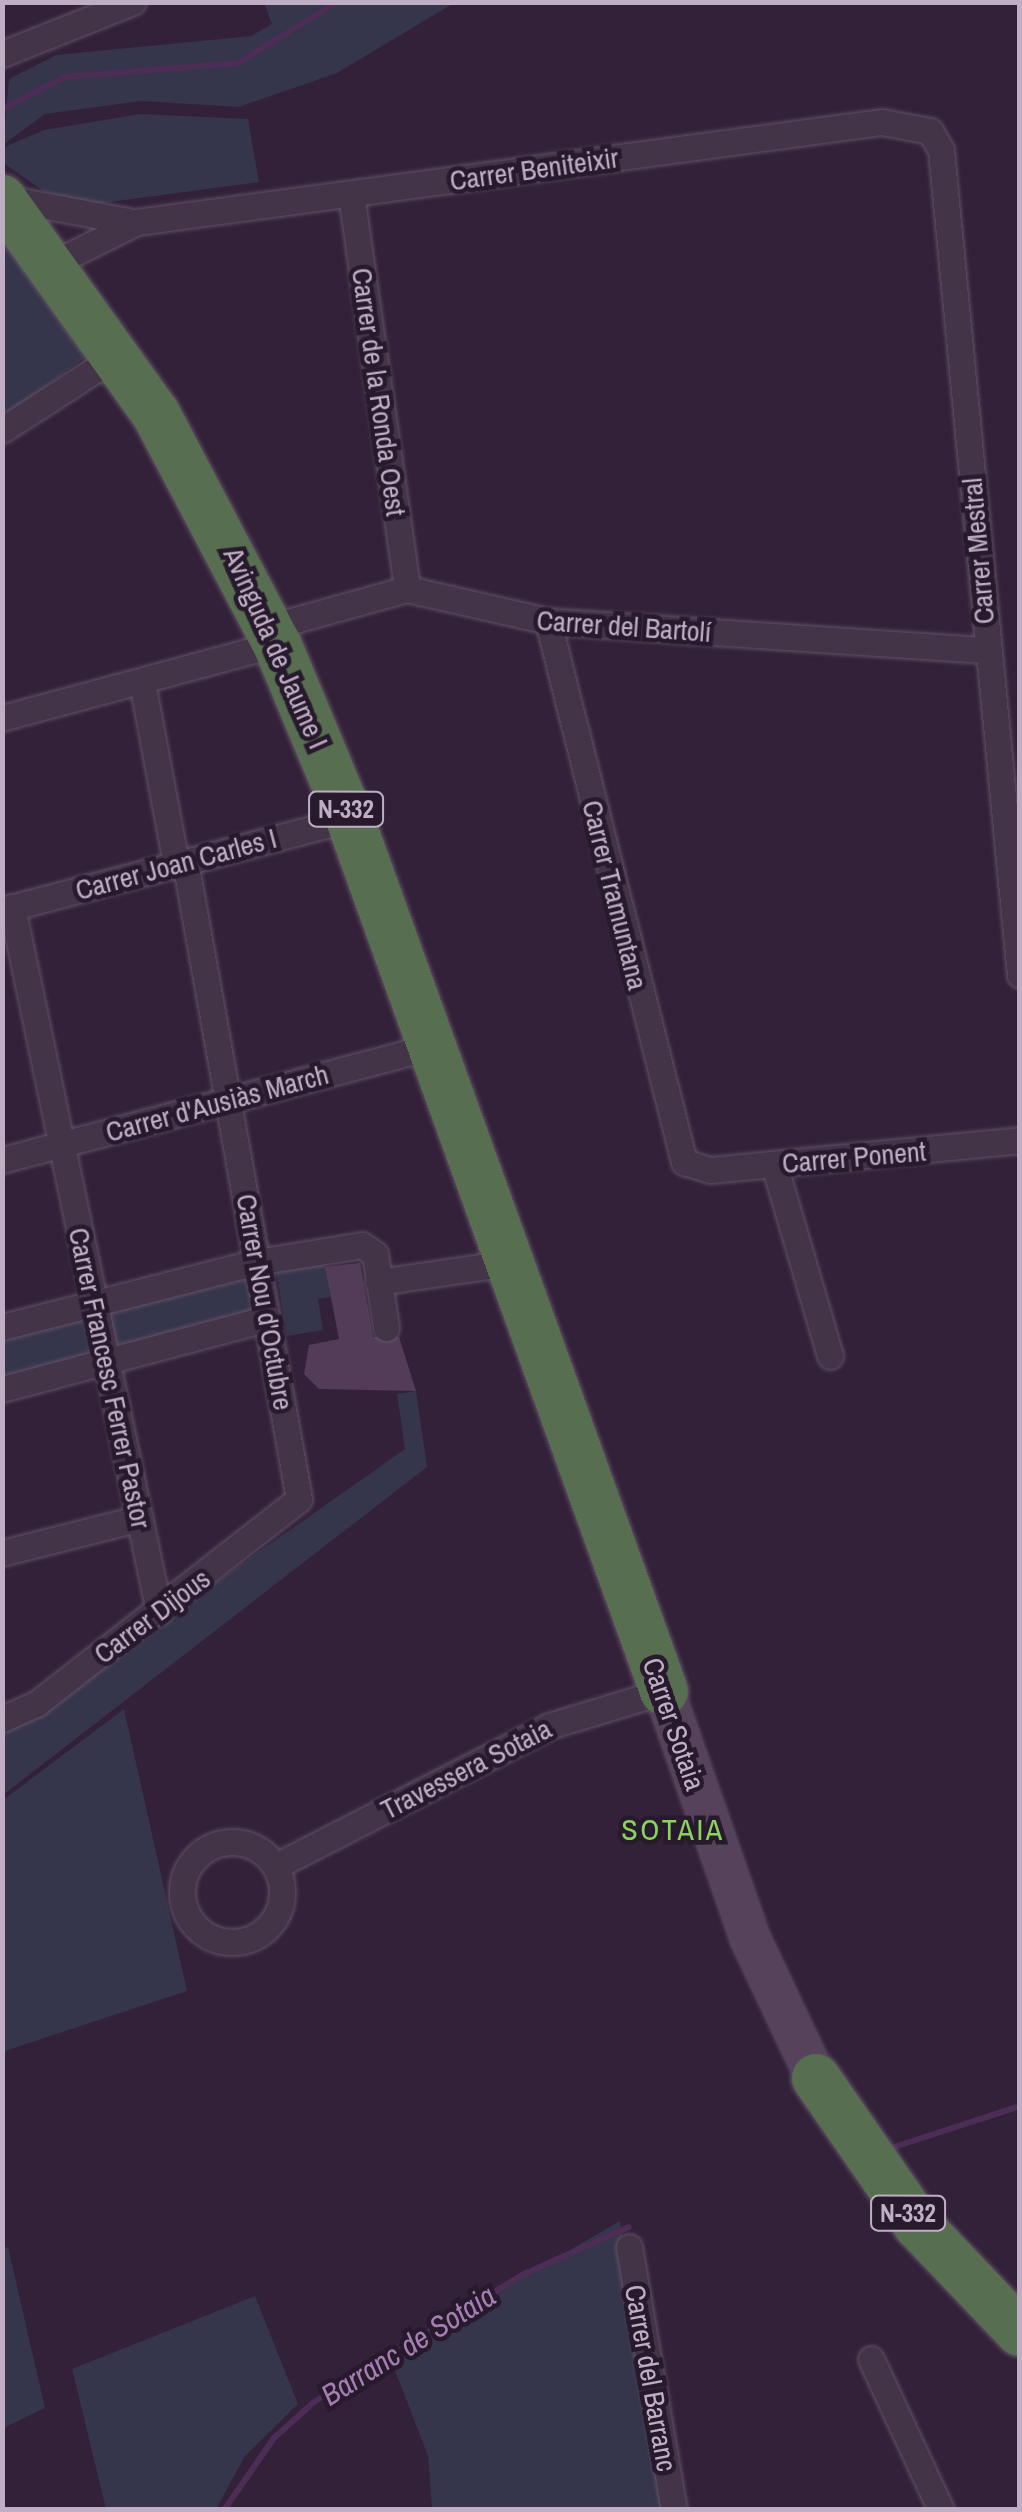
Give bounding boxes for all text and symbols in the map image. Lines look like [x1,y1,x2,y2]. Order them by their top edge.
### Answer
street label: Carrer Beniteixir [448,141,620,197]
street label: Carrer de la Ronda Oest [345,266,413,518]
street label: Carrer Mestral [955,476,1001,626]
street label: Avinguda de Jaume I [217,542,335,754]
street label: Carrer del Bartolí [536,603,712,649]
road number: N-332 [306,789,386,829]
street label: Carrer Tramuntana [575,797,655,993]
street label: Carrer Joan Carles I [72,821,280,907]
street label: Carrer d'Ausiàs March [102,1057,332,1149]
street label: Carrer Ponent [781,1134,927,1180]
street label: Carrer Nou d'Octubre [229,1191,301,1413]
street label: Carrer Francesc Ferrer Pastor [62,1225,158,1531]
street label: Carrer Dijous [87,1562,217,1670]
street label: Carrer Sotaia [636,1653,712,1795]
street label: Travessera Sotaia [375,1712,557,1826]
district label: SOTAIA [621,1811,725,1847]
road number: N-332 [868,2193,948,2233]
water label: Barranc de Sotaia [314,2277,502,2413]
street label: Carrer del Barranc [618,2282,684,2474]

